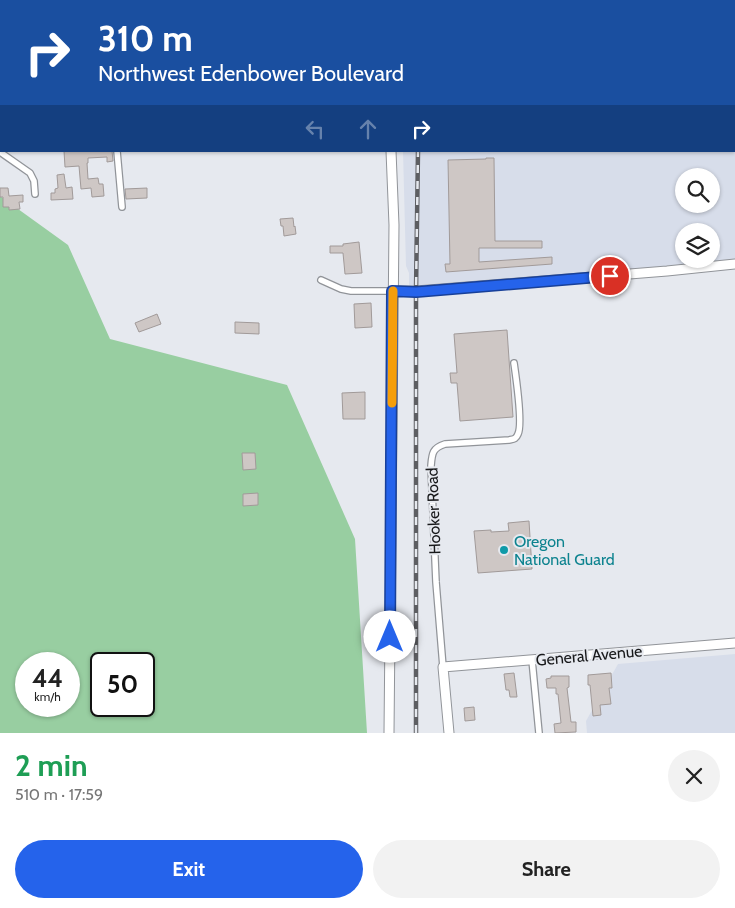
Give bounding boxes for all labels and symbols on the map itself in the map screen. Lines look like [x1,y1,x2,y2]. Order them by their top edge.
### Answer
pin [589,255,631,297]
street label: Hooker Road [422,467,445,555]
place label: Oregon National Guard [514,532,615,569]
marker: Oregon National Guard [498,544,510,556]
position arrow [363,610,415,662]
street label: General Avenue [535,641,643,670]
speed limit sign: 50 [90,652,155,717]

